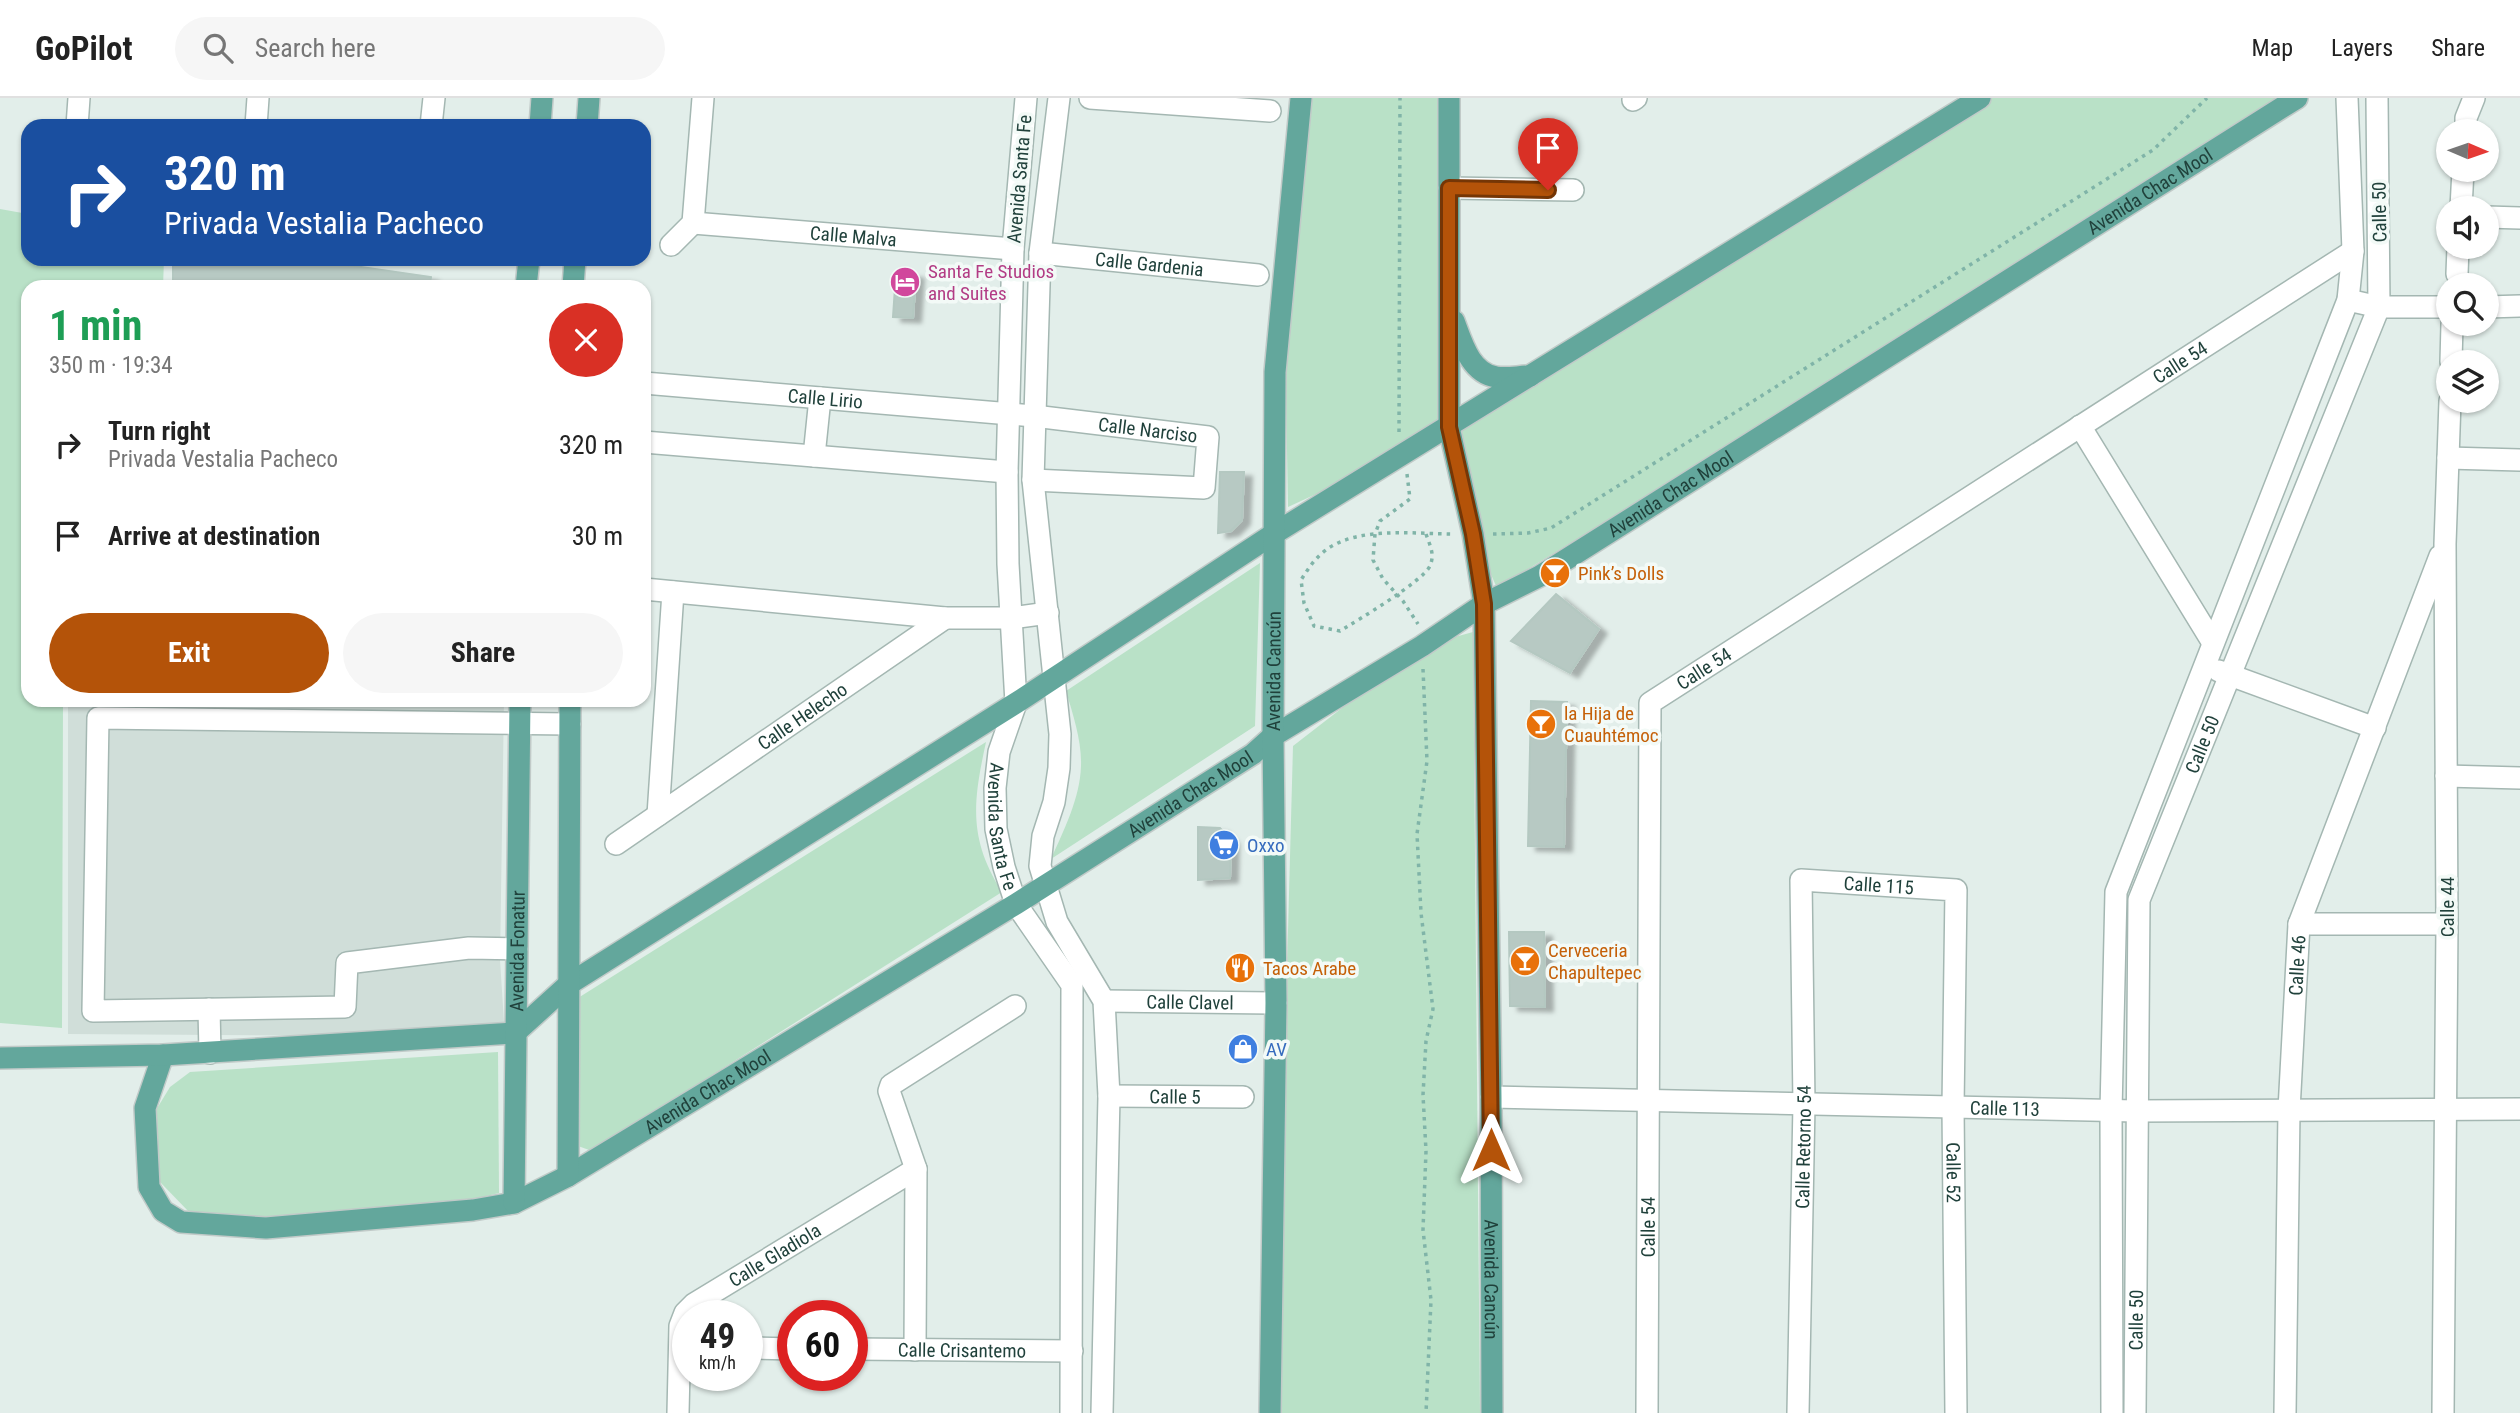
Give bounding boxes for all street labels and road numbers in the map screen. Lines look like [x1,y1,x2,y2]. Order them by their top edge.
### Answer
street label: Avenida Santa Fe [1002,114,1037,244]
street label: Avenida Chac Mool [2083,143,2217,240]
street label: Calle 50 [2367,181,2392,242]
street label: Calle Malva [809,222,898,252]
street label: Calle Gardenia [1094,248,1205,281]
street label: Calle 54 [2148,337,2212,389]
street label: Calle Lirio [787,384,864,413]
street label: Calle Narciso [1097,413,1199,448]
street label: Avenida Chac Mool [1603,446,1738,542]
street label: Avenida Cancún [1262,611,1286,731]
street label: Calle 54 [1672,643,1736,695]
street label: Calle Helecho [753,678,852,755]
street label: Calle 50 [2180,712,2225,777]
street label: Avenida Chac Mool [1123,746,1257,842]
street label: Avenida Santa Fe [983,761,1022,893]
street label: Calle 115 [1843,872,1914,899]
street label: Calle 44 [2436,877,2459,937]
street label: Avenida Fonatur [505,890,530,1012]
street label: Calle 46 [2284,934,2310,996]
street label: Calle Clavel [1146,990,1234,1015]
street label: Avenida Chac Mool [640,1045,775,1139]
street label: Calle 5 [1149,1085,1201,1109]
street label: Calle Retorno 54 [1791,1085,1816,1209]
street label: Calle 113 [1970,1096,2040,1121]
street label: Calle 52 [1941,1142,1965,1203]
street label: Calle 54 [1637,1197,1660,1257]
street label: Calle Gladiola [725,1219,825,1292]
street label: Avenida Cancún [1479,1219,1503,1340]
street label: Calle 50 [2124,1290,2148,1350]
street label: Calle Crisantemo [898,1338,1026,1363]

